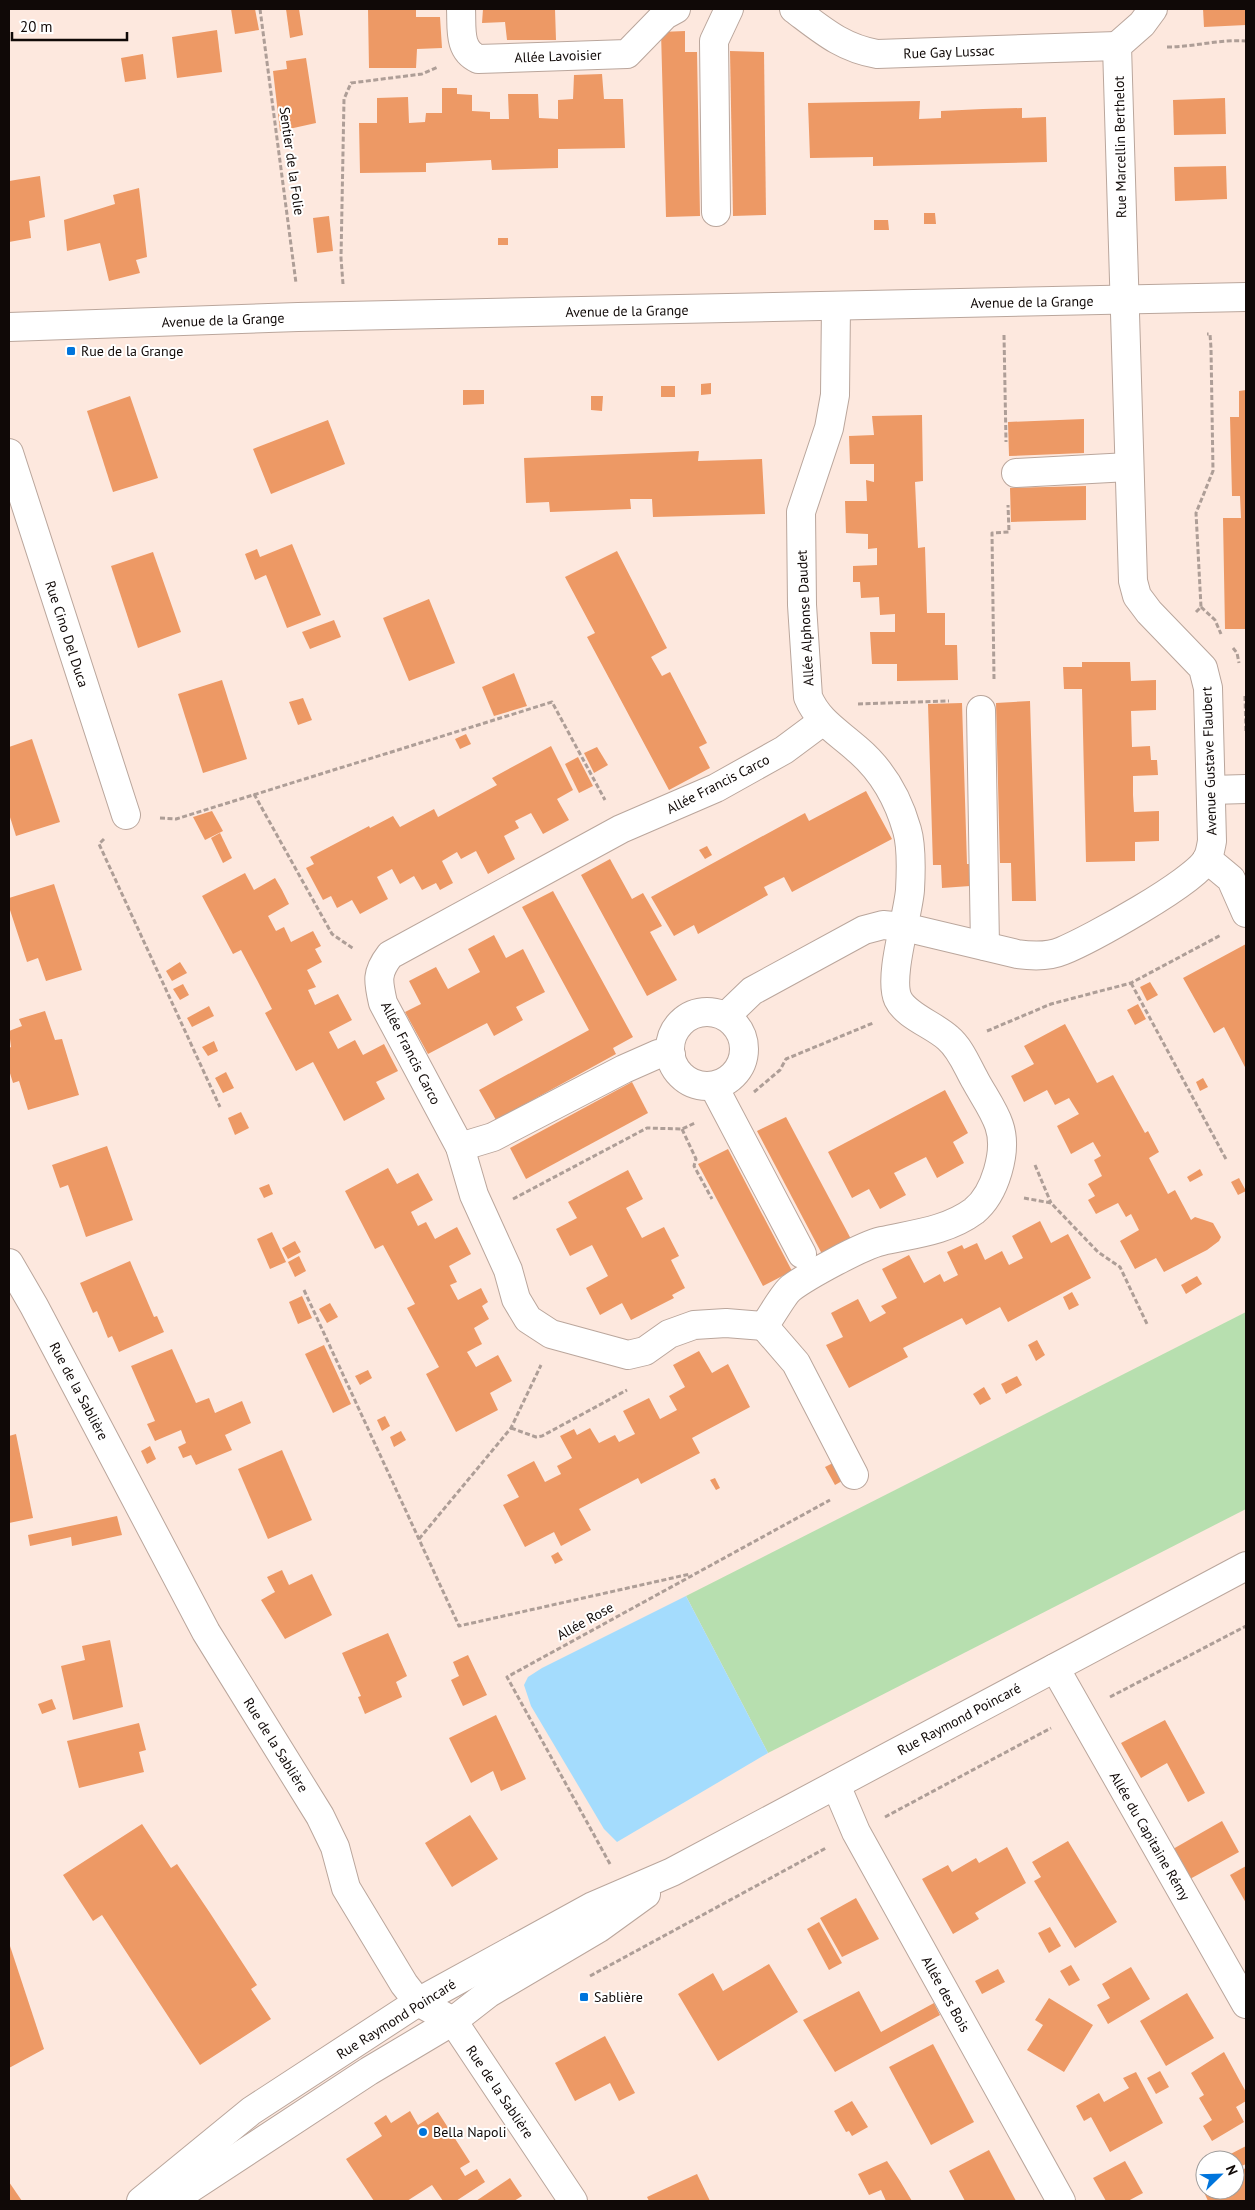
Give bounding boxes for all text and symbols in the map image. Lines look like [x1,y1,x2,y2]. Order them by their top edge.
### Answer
scale bar [12,10,128,42]
text: 20 m [20,17,53,36]
street label: Rue Gay Lussac [903,41,995,63]
street label: Allée Lavoisier [514,45,602,67]
street label: Rue Marcellin Berthelot [1110,76,1130,218]
street label: Sentier de la Folie [275,106,309,216]
street label: Avenue de la Grange [970,292,1094,312]
street label: Avenue de la Grange [565,301,689,321]
street label: Avenue de la Grange [161,309,285,331]
place label: Rue de la Grange [81,342,183,360]
marker: Rue de la Grange [65,345,77,357]
street label: Allée Alphonse Daudet [792,549,818,686]
street label: Rue Cino Del Duca [41,578,93,690]
street label: Avenue Gustave Flaubert [1197,686,1221,836]
street label: Allée Francis Carco [663,750,773,818]
street label: Allée Francis Carco [377,998,445,1108]
street label: Rue de la Sablière [46,1339,112,1443]
street label: Allée Rose [553,1598,617,1644]
street label: Rue Raymond Poincaré [894,1679,1024,1759]
street label: Rue de la Sablière [240,1694,312,1796]
street label: Allée du Capitaine Rémy [1106,1768,1194,1904]
street label: Allée des Bois [918,1953,974,2035]
street label: Rue Raymond Poincaré [333,1975,459,2063]
place label: Sablière [594,1988,643,2006]
marker: Sablière [578,1991,590,2003]
street label: Rue de la Sablière [462,2042,538,2142]
place label: Bella Napoli [433,2123,506,2141]
marker: Bella Napoli [417,2126,429,2138]
north arrow [1195,2150,1245,2200]
text: N [1222,2162,1242,2178]

